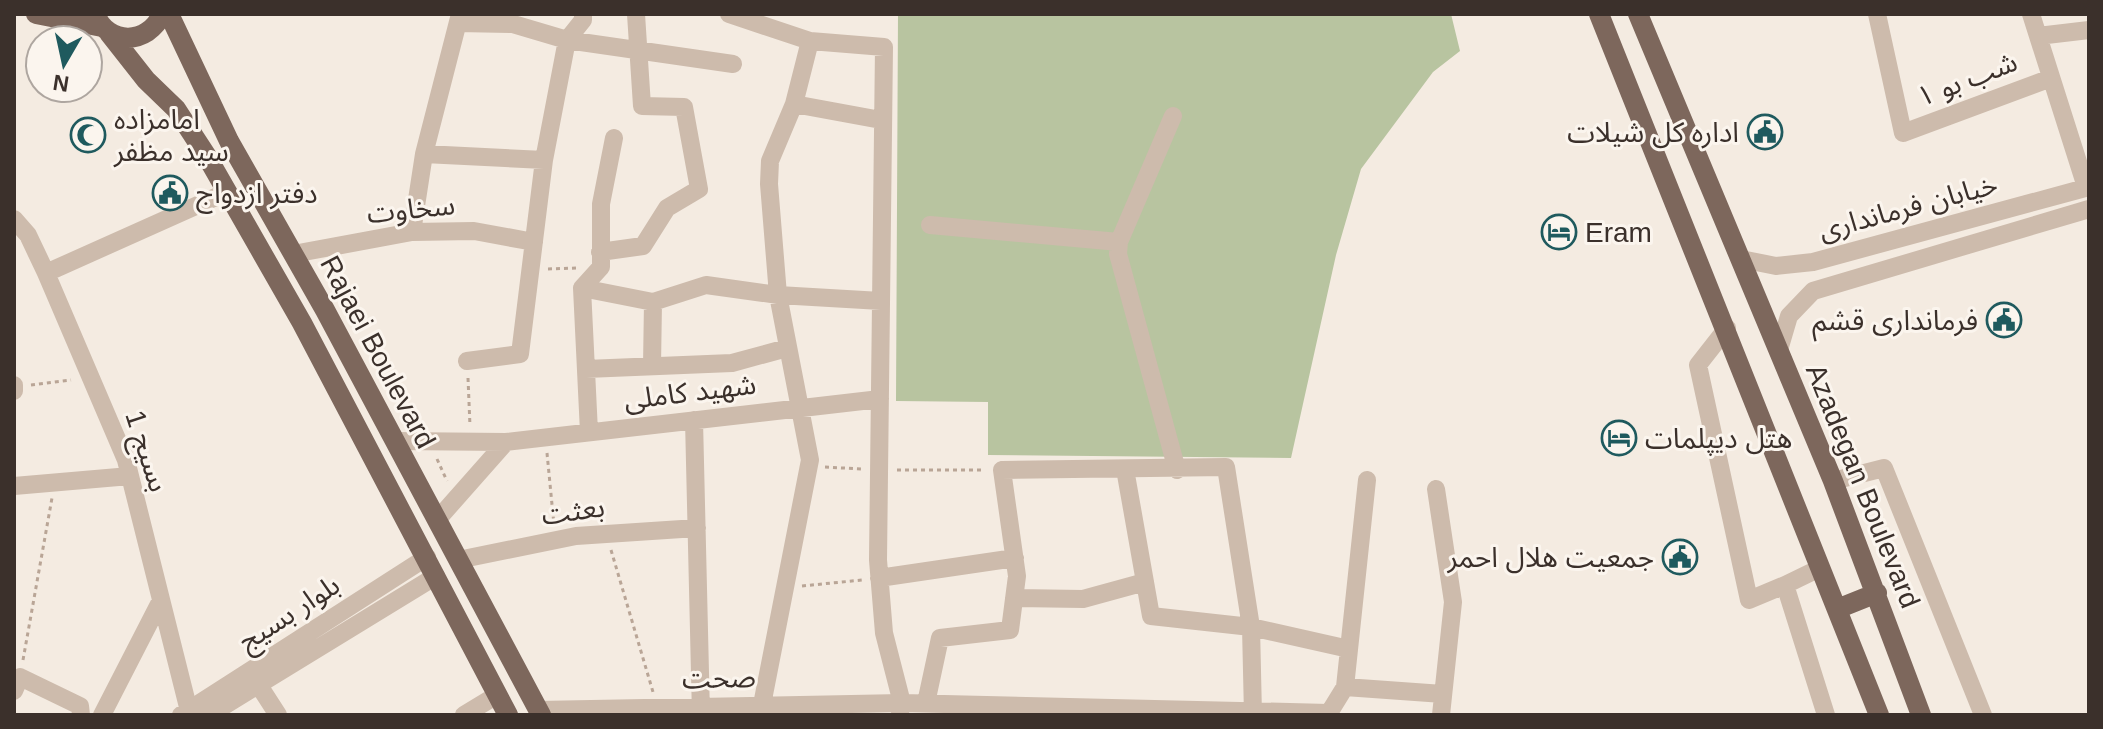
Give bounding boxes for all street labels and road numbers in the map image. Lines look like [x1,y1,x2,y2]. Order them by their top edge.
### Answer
street label: شب بو ۱ [1912,46,2022,113]
street label: خیابان فرمانداری [1815,168,2001,247]
street label: سخاوت [365,189,457,230]
street label: Rajaei Boulevard [314,251,442,453]
street label: Azadegan Boulevard [1800,360,1926,612]
street label: شهید کاملی [622,369,758,416]
street label: بسیج 1 [115,407,175,497]
street label: بعثت [540,491,606,531]
street label: بلوار بسیج [233,569,348,661]
street label: صحت [682,662,756,694]

